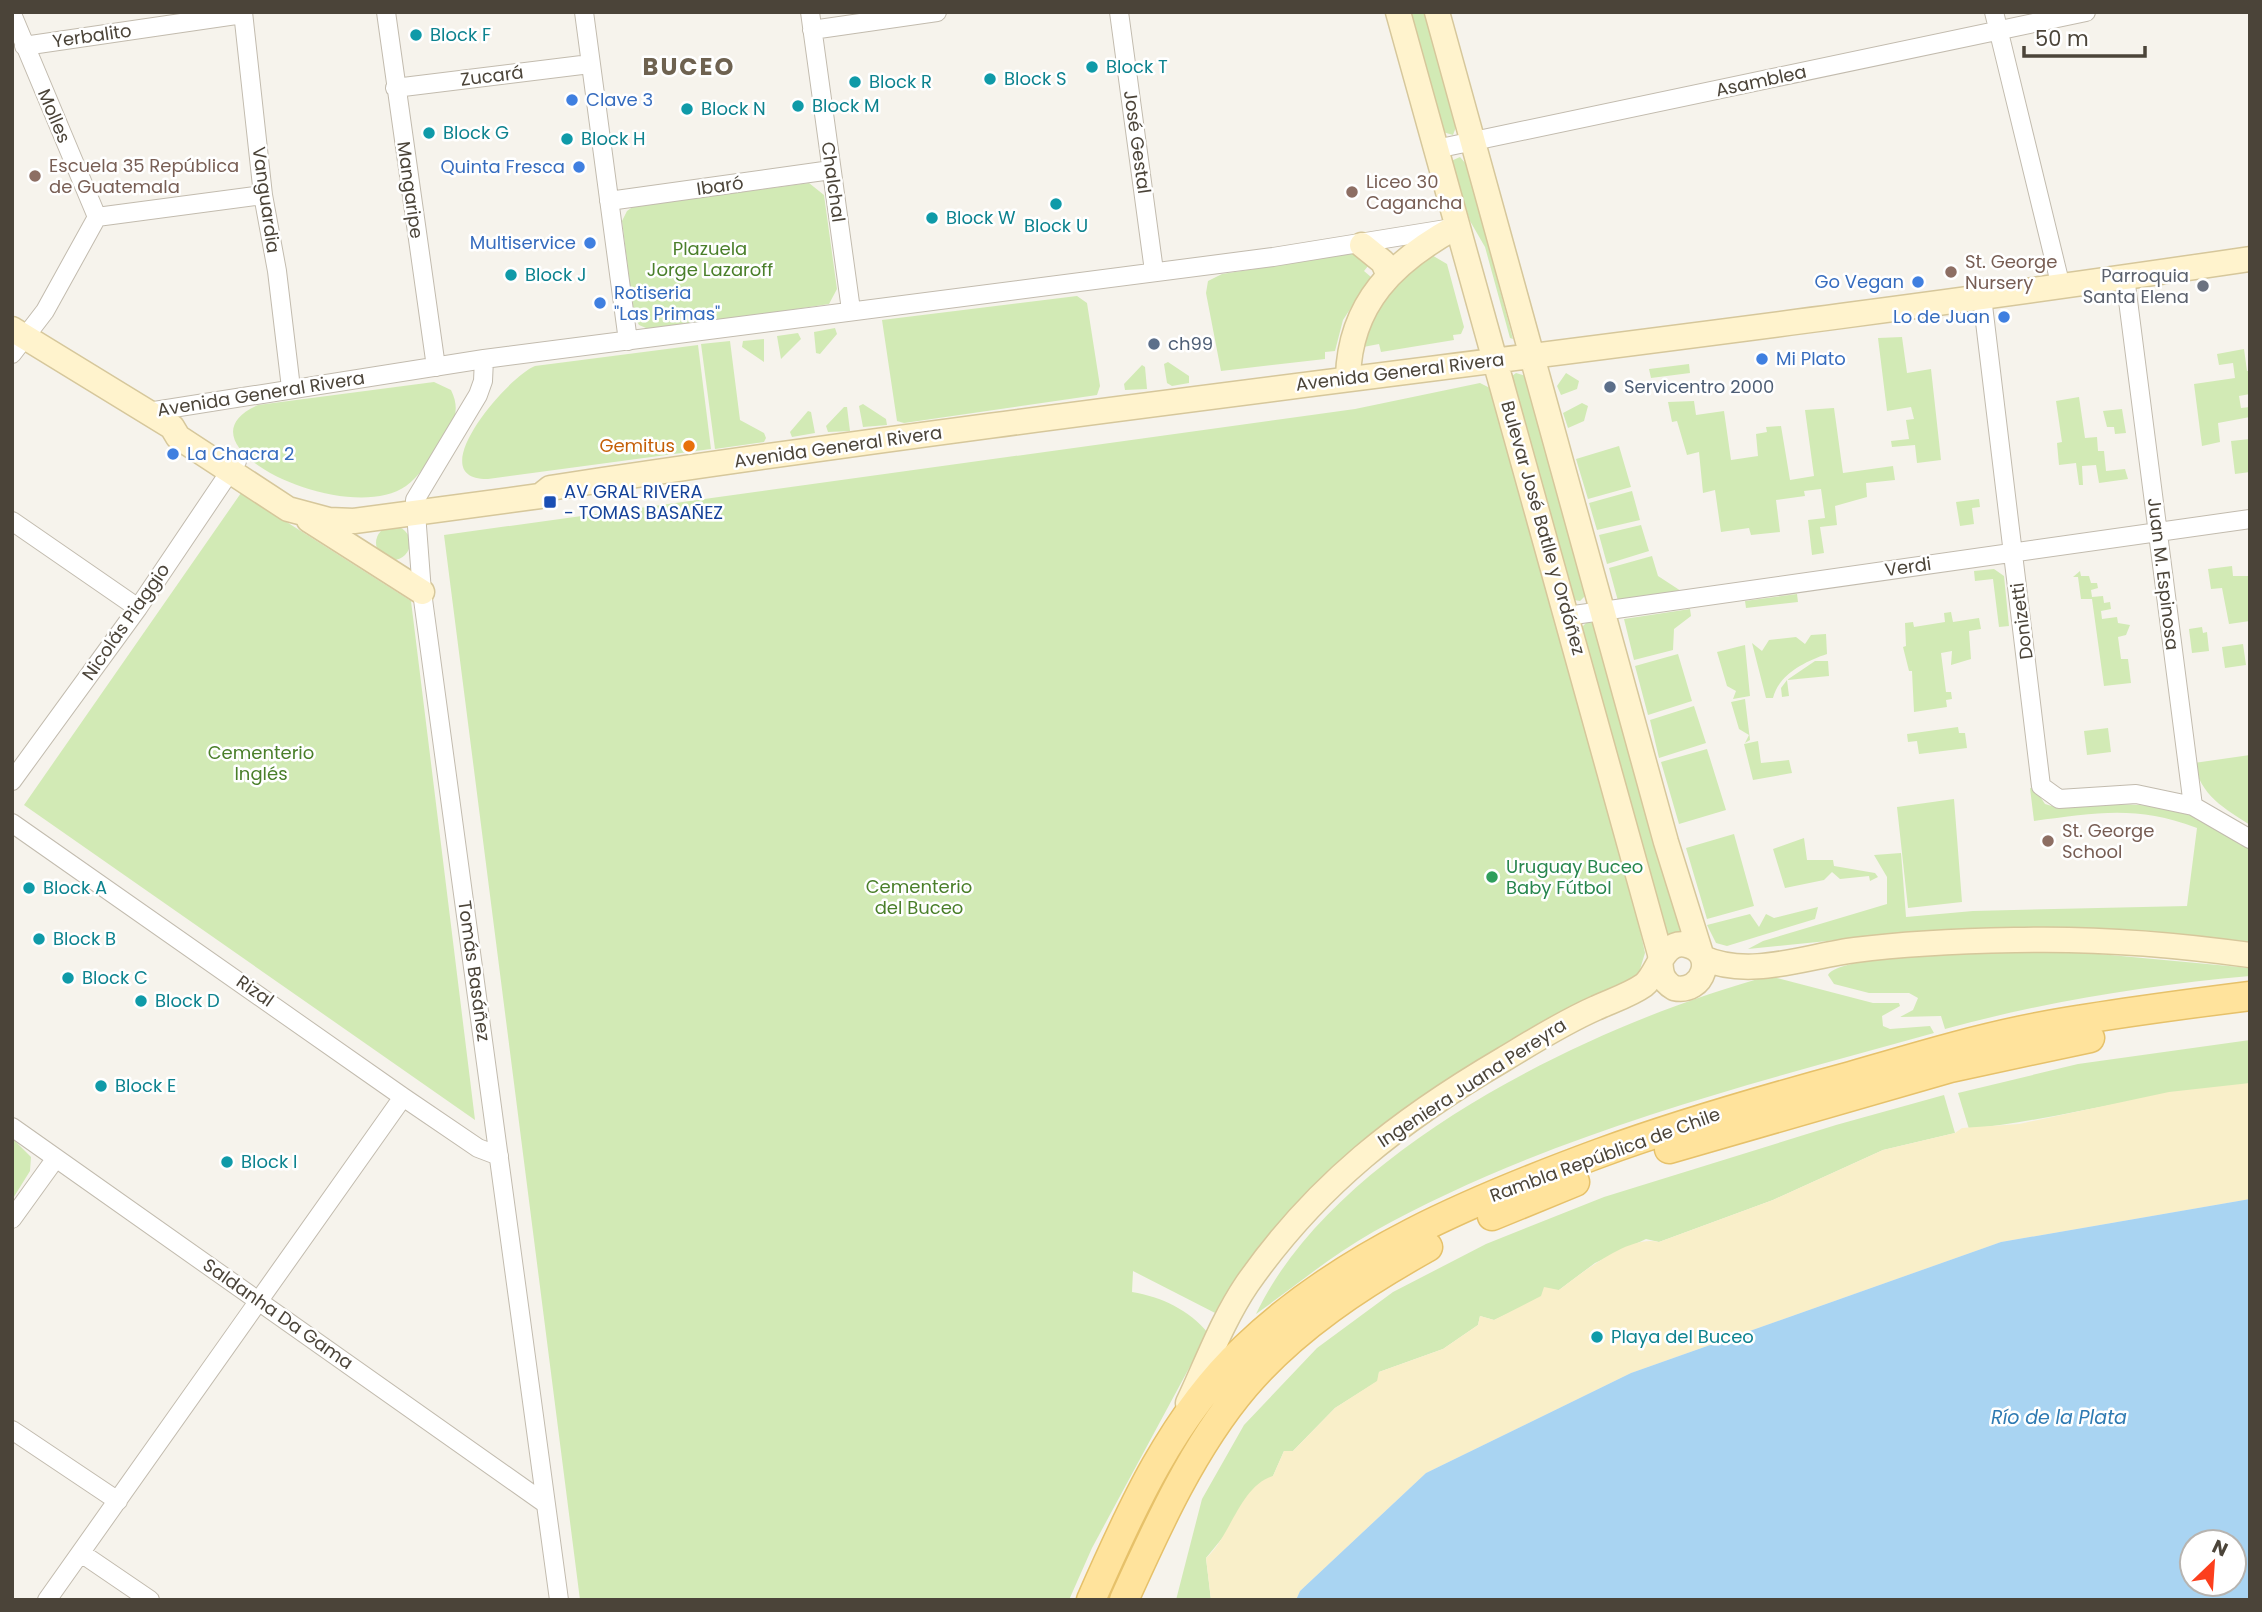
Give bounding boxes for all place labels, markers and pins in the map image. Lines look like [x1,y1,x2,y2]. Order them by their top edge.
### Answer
place label: Block F [430,22,491,47]
marker: Block F [408,27,424,43]
place label: Block T [1106,54,1168,79]
marker: Block T [1084,59,1100,75]
place label: Block S [1004,66,1067,91]
place label: Block R [869,69,932,94]
marker: Block S [982,71,998,87]
marker: Block R [847,74,863,90]
place label: Clave 3 [586,87,653,112]
marker: Clave 3 [564,92,580,108]
place label: Block M [812,93,879,118]
place label: Block N [701,96,766,121]
marker: Block M [790,98,806,114]
marker: Block N [679,101,695,117]
place label: Block G [443,120,509,145]
marker: Block G [421,125,437,141]
place label: Block H [581,126,645,151]
marker: Block H [559,131,575,147]
place label: Escuela 35 República de Guatemala [49,153,239,199]
place label: Quinta Fresca [440,154,565,179]
marker: Quinta Fresca [571,159,587,175]
marker: Escuela 35 República de Guatemala [27,168,43,184]
place label: Liceo 30 Cagancha [1366,169,1463,215]
marker: Liceo 30 Cagancha [1344,184,1360,200]
marker: Block U [1048,196,1064,212]
place label: Block W [946,205,1016,230]
marker: Block W [924,210,940,226]
place label: Block U [1024,213,1088,238]
place label: Multiservice [470,230,576,255]
marker: Multiservice [582,235,598,251]
place label: St. George Nursery [1965,249,2057,295]
place label: Block J [525,262,587,287]
place label: Parroquia Santa Elena [2083,263,2189,309]
marker: St. George Nursery [1943,264,1959,280]
marker: Block J [503,267,519,283]
place label: Go Vegan [1814,269,1904,294]
marker: Go Vegan [1910,274,1926,290]
marker: Parroquia Santa Elena [2195,278,2211,294]
place label: Rotiseria "Las Primas" [614,280,720,326]
marker: Rotiseria "Las Primas" [592,295,608,311]
place label: Lo de Juan [1893,304,1990,329]
marker: Lo de Juan [1996,309,2012,325]
place label: ch99 [1168,331,1213,356]
marker: ch99 [1146,336,1162,352]
place label: Mi Plato [1776,346,1846,371]
marker: Mi Plato [1754,351,1770,367]
place label: Servicentro 2000 [1624,374,1774,399]
marker: Servicentro 2000 [1602,379,1618,395]
place label: Gemitus [599,433,675,458]
marker: Gemitus [681,438,697,454]
place label: La Chacra 2 [187,441,294,466]
marker: La Chacra 2 [165,446,181,462]
place label: AV GRAL RIVERA - TOMAS BASAÑEZ [564,479,723,525]
marker: AV GRAL RIVERA - TOMAS BASAÑEZ [542,494,558,510]
place label: St. George School [2062,818,2154,864]
marker: St. George School [2040,833,2056,849]
place label: Uruguay Buceo Baby Fútbol [1506,854,1643,900]
marker: Uruguay Buceo Baby Fútbol [1484,869,1500,885]
place label: Block A [43,875,107,900]
marker: Block A [21,880,37,896]
place label: Block B [53,926,116,951]
marker: Block B [31,931,47,947]
place label: Block C [82,965,148,990]
marker: Block C [60,970,76,986]
place label: Block D [155,988,220,1013]
marker: Block D [133,993,149,1009]
place label: Block E [115,1073,176,1098]
marker: Block E [93,1078,109,1094]
place label: Block I [241,1149,297,1174]
marker: Block I [219,1154,235,1170]
place label: Playa del Buceo [1611,1324,1754,1349]
marker: Playa del Buceo [1589,1329,1605,1345]

